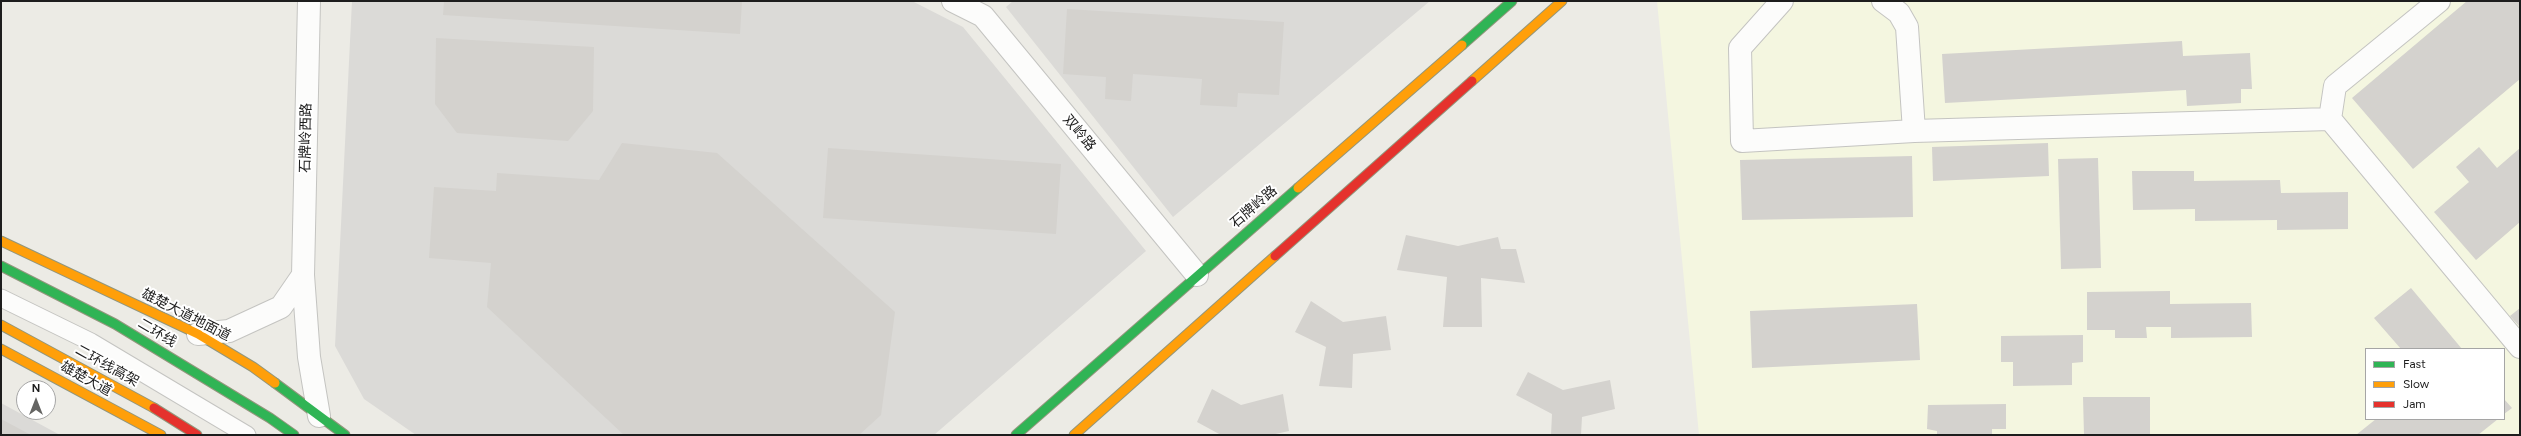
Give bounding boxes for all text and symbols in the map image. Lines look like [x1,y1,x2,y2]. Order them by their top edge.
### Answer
street label: 石牌岭西路 [297,103,315,173]
street label: 双岭路 [1059,112,1099,154]
street label: 石牌岭路 [1227,182,1281,232]
street label: 雄楚大道地面道 [139,285,233,345]
street label: 二环线 [135,315,179,351]
street label: 二环线高架 [72,342,142,390]
legend [2365,348,2505,420]
text: Fast [2403,357,2426,371]
street label: 雄楚大道 [57,358,115,400]
text: Slow [2403,377,2429,391]
north arrow [16,380,56,420]
text: N [32,382,40,395]
text: Jam [2403,397,2426,411]

